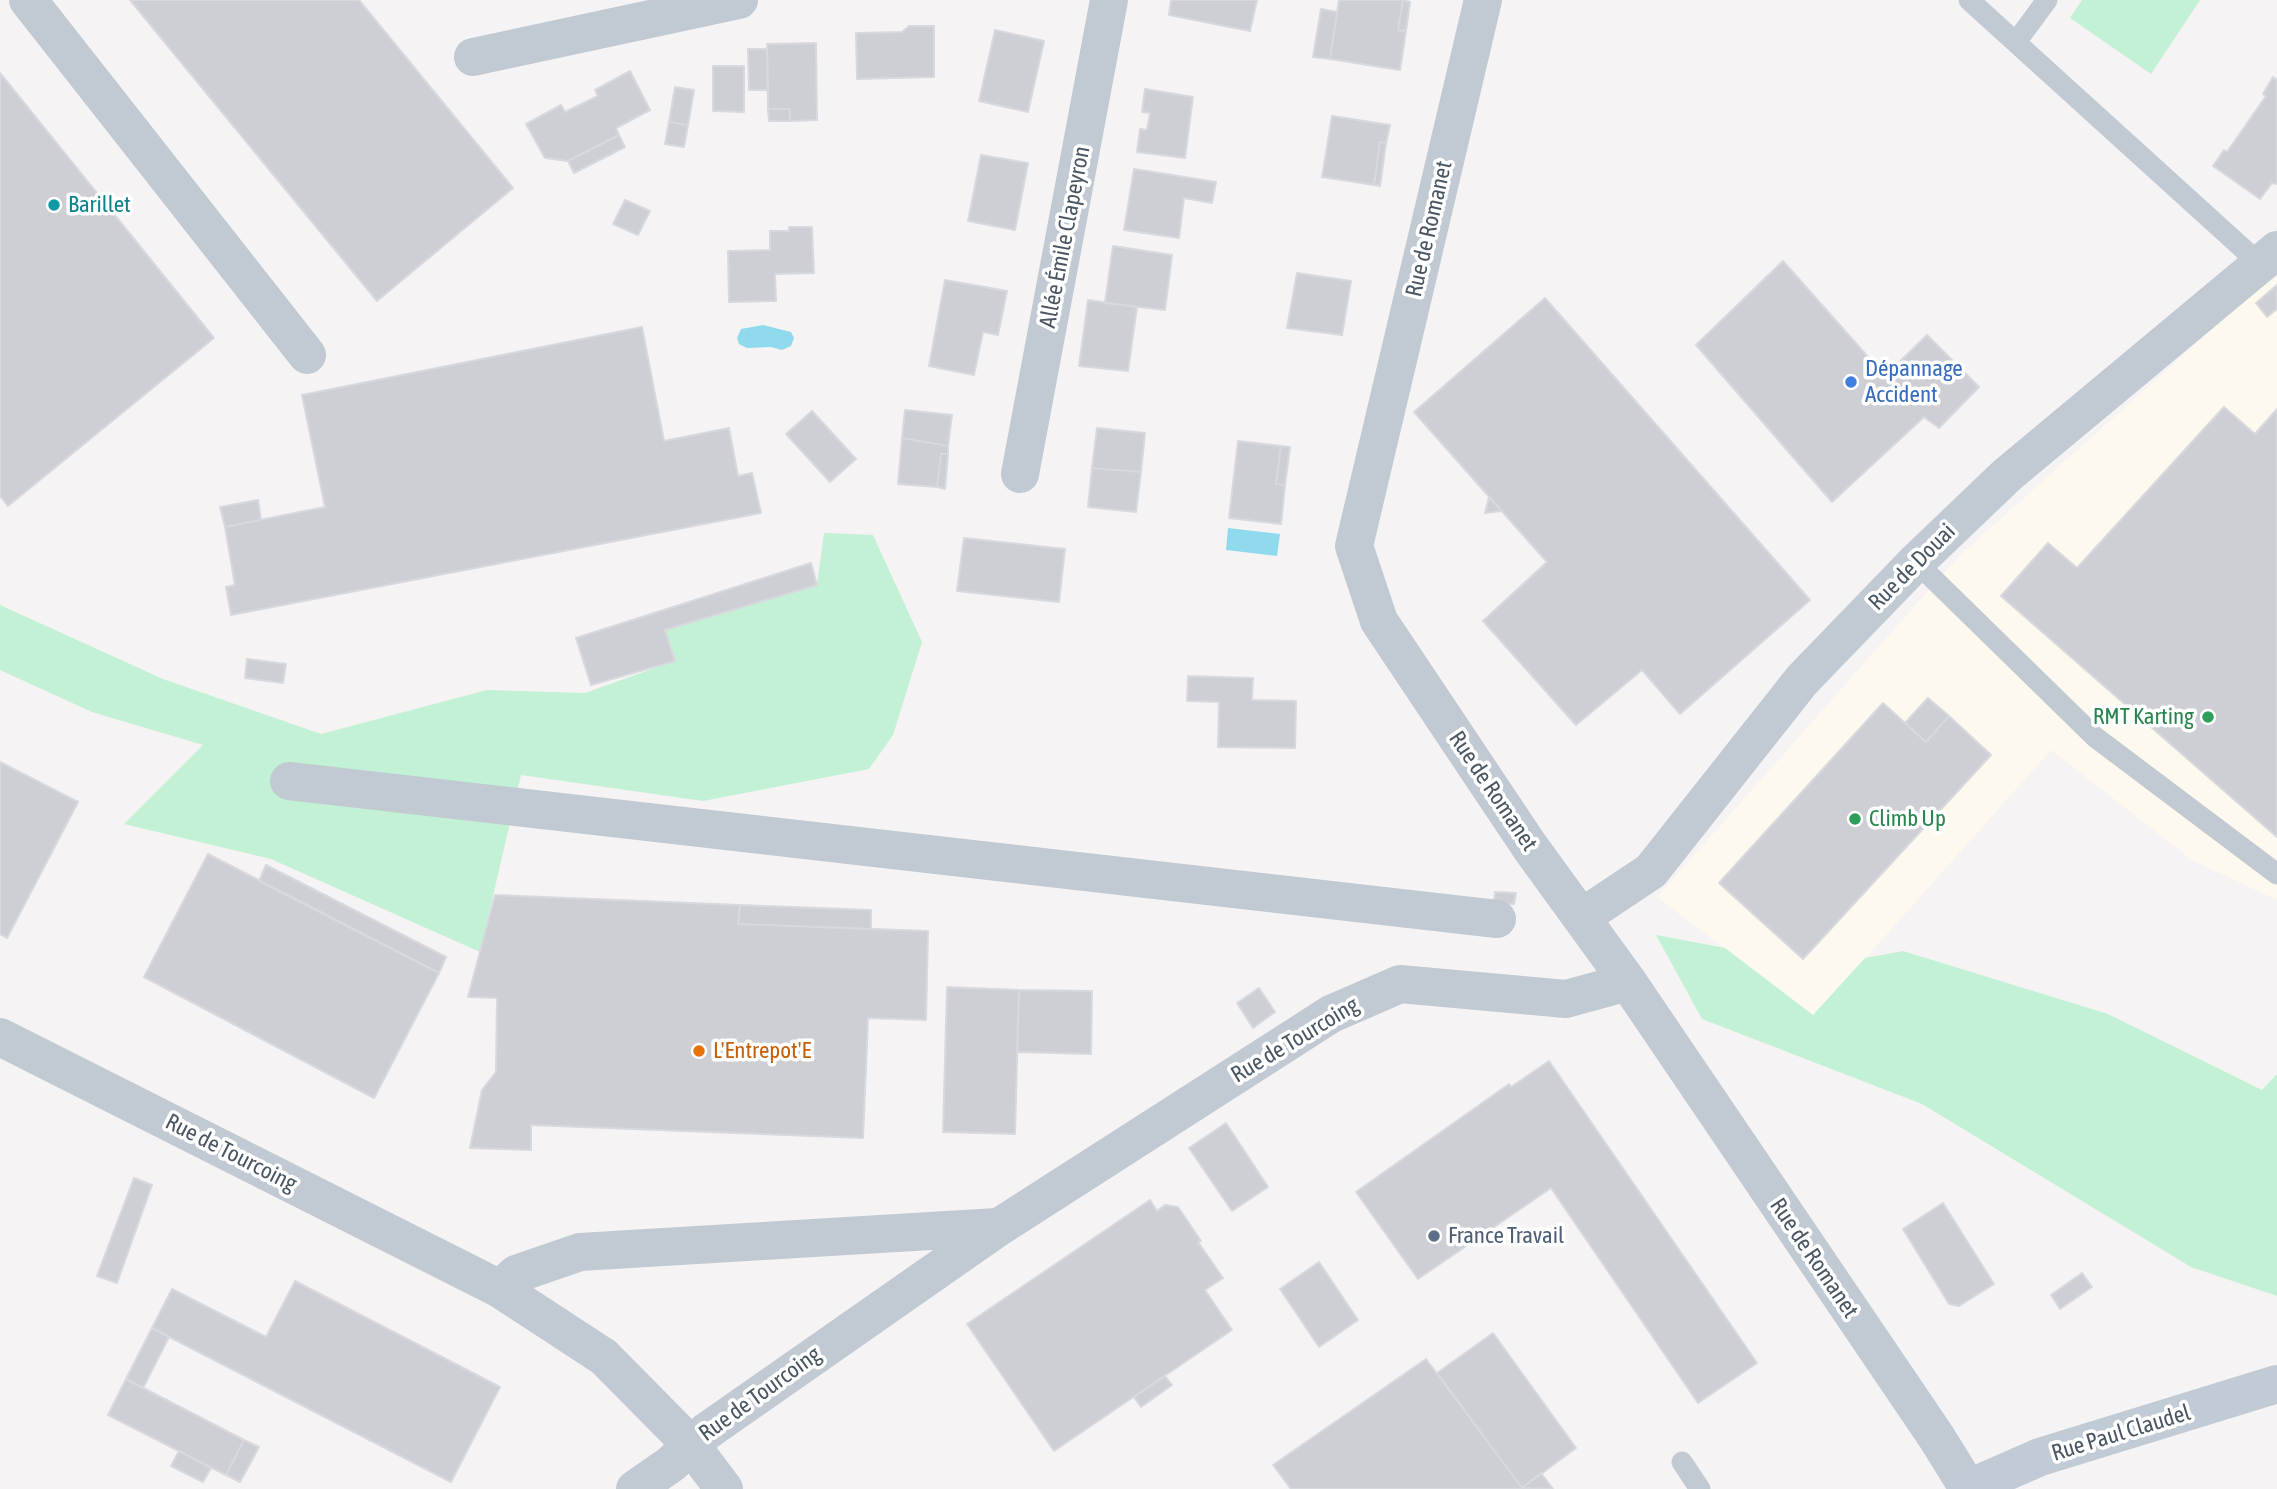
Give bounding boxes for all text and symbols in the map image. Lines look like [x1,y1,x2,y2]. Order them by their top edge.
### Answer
street label: Allée Émile Clapeyron [1034,144,1096,330]
street label: Rue de Romanet [1400,158,1458,300]
place label: Barillet [68,191,131,219]
marker: Barillet [46,197,62,213]
place label: Dépannage Accident [1865,355,1963,409]
marker: Dépannage Accident [1843,374,1859,390]
street label: Rue de Douai [1863,518,1961,616]
place label: RMT Karting [2093,703,2194,731]
marker: RMT Karting [2200,709,2216,725]
street label: Rue de Romanet [1443,726,1543,856]
place label: Climb Up [1869,805,1946,833]
marker: Climb Up [1847,811,1863,827]
street label: Rue de Tourcoing [1226,991,1364,1089]
place label: L'Entrepot'E [713,1037,811,1065]
marker: L'Entrepot'E [691,1043,707,1059]
street label: Rue de Tourcoing [161,1108,301,1198]
street label: Rue de Romanet [1764,1193,1864,1323]
place label: France Travail [1448,1222,1564,1250]
marker: France Travail [1426,1228,1442,1244]
street label: Rue de Tourcoing [694,1341,826,1447]
street label: Rue Paul Claudel [2048,1399,2194,1467]

